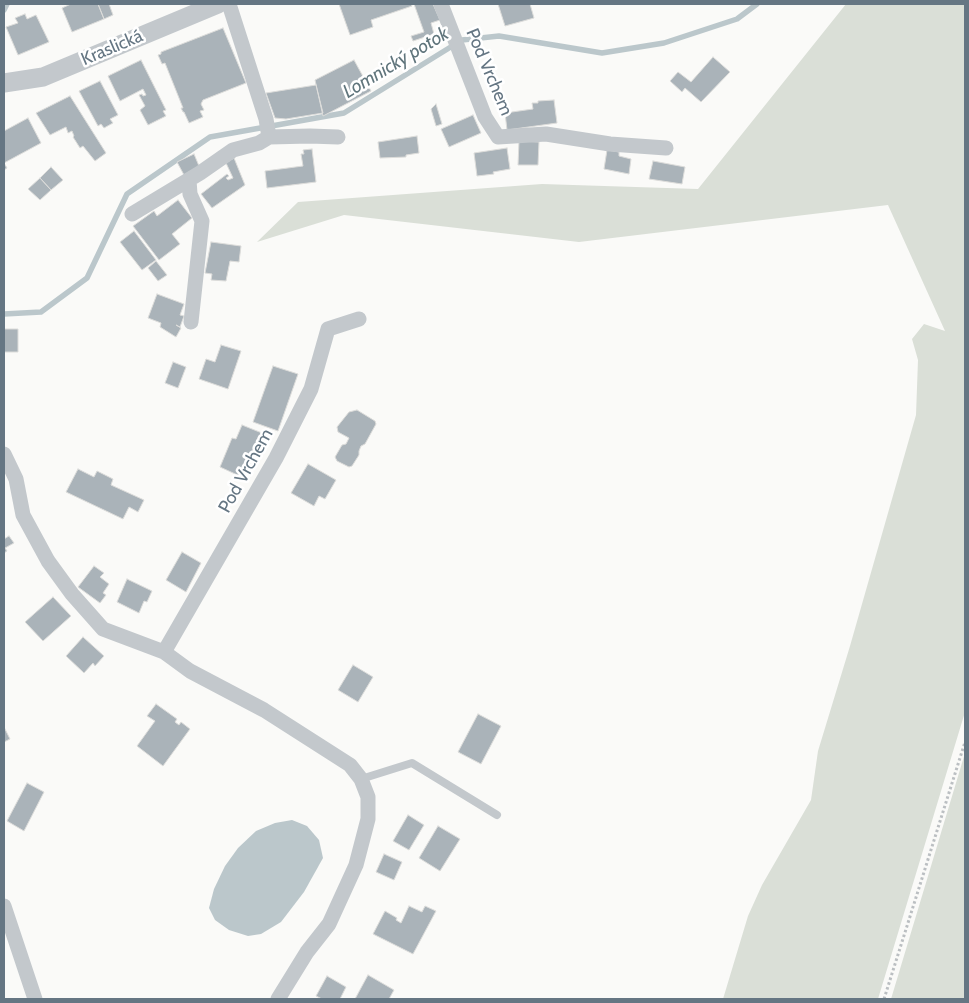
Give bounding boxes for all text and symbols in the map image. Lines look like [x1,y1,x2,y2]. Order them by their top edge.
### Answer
water label: Lomnický potok [339,23,453,103]
street label: Kraslická [78,25,146,71]
street label: Pod Vrchem [461,25,517,119]
street label: Pod Vrchem [214,425,278,517]

